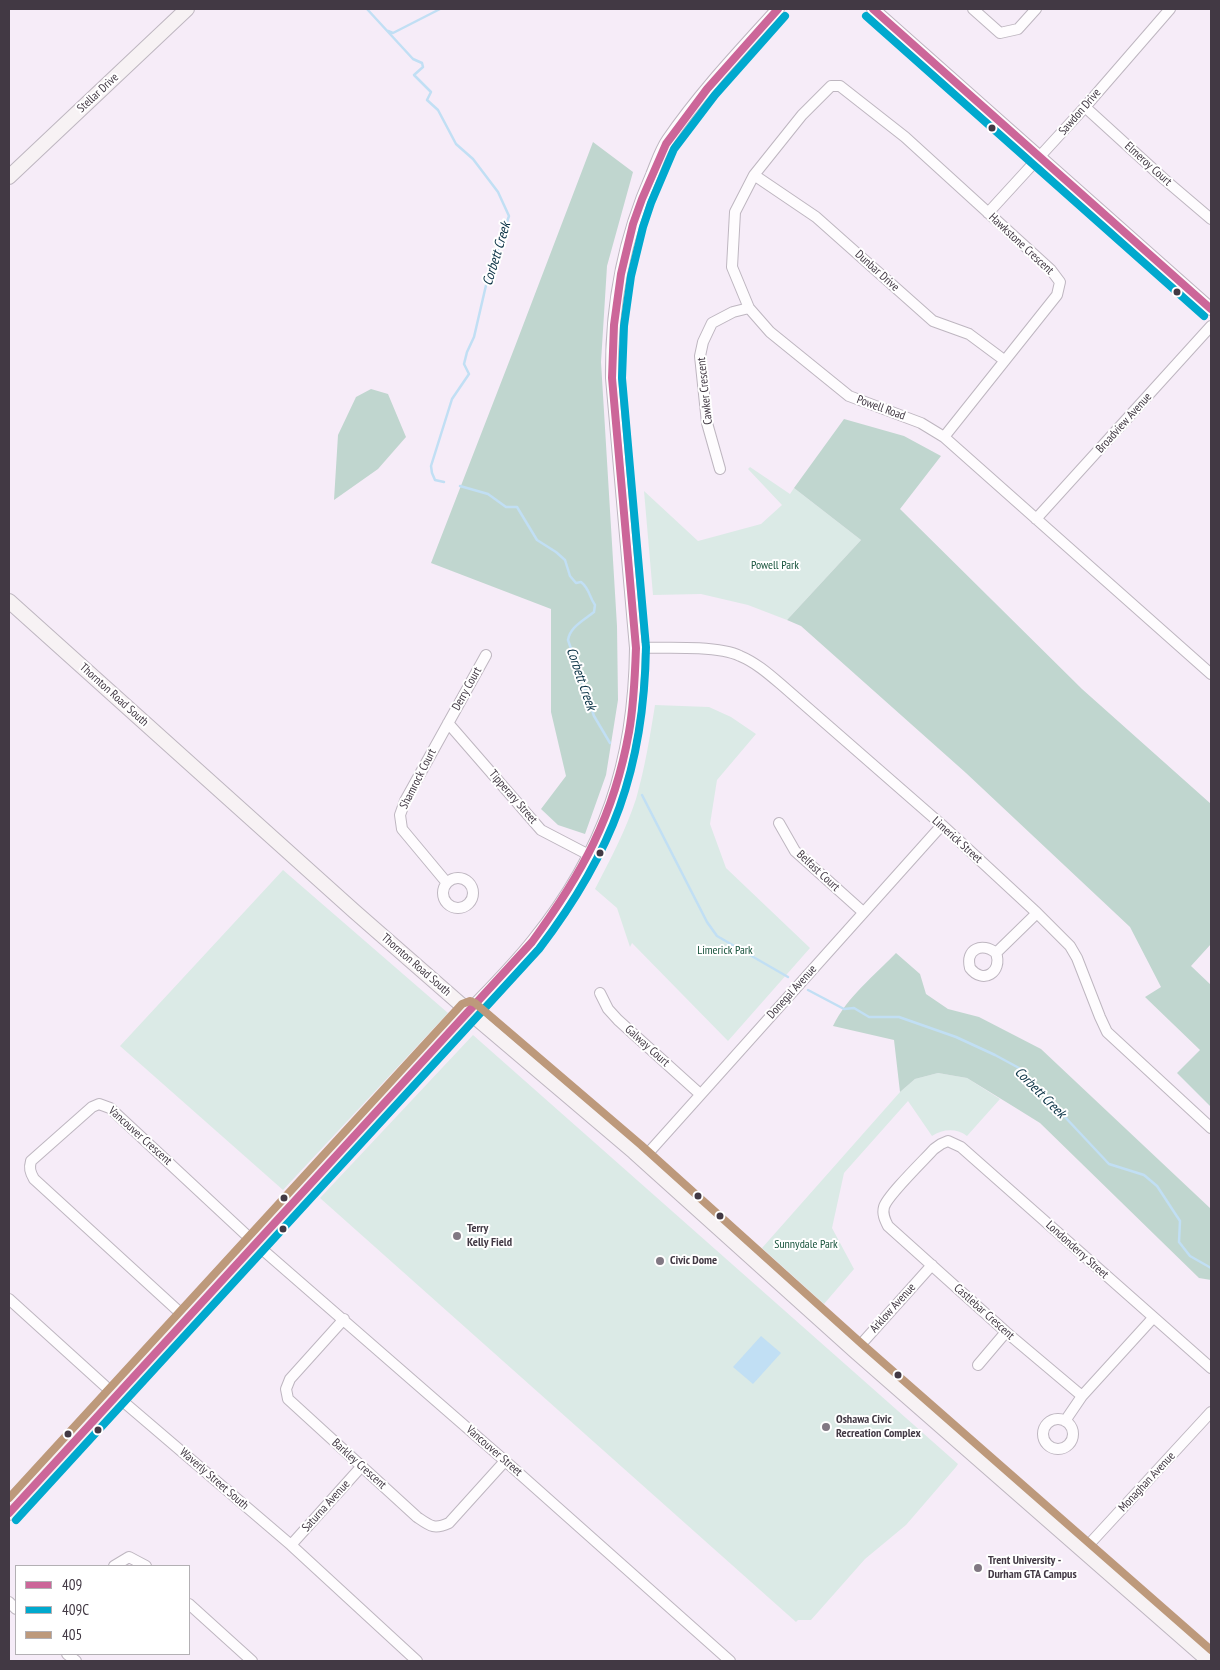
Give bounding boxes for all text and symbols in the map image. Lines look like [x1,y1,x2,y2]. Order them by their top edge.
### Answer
street label: Stellar Drive [74,70,122,116]
street label: Sawdon Drive [1056,86,1104,138]
unlabelled marker [987,123,997,133]
street label: Elmeroy Court [1121,139,1175,189]
street label: Hawkstone Crescent [986,210,1056,278]
water label: Corbett Creek [479,220,515,288]
street label: Dunbar Drive [852,247,902,295]
unlabelled marker [1172,287,1182,297]
street label: Cawker Crescent [694,357,716,425]
street label: Broadview Avenue [1093,390,1155,456]
street label: Powell Road [855,393,907,423]
park label: Powell Park [751,559,799,573]
water label: Corbett Creek [562,645,600,713]
street label: Thornton Road South [77,660,151,730]
street label: Derry Court [449,665,485,713]
street label: Shamrock Court [397,747,439,811]
street label: Tipperary Street [486,767,540,827]
street label: Limerick Street [929,814,985,866]
street label: Belfast Court [793,847,843,895]
unlabelled marker [595,848,605,858]
street label: Thornton Road South [378,931,454,999]
park label: Limerick Park [697,944,753,958]
street label: Donegal Avenue [764,962,820,1022]
street label: Galway Court [622,1022,672,1070]
water label: Corbett Creek [1011,1064,1069,1122]
street label: Vancouver Crescent [105,1104,175,1168]
unlabelled marker [693,1191,703,1201]
unlabelled marker [279,1193,289,1203]
unlabelled marker [715,1211,725,1221]
street label: Londonderry Street [1043,1218,1111,1282]
place label: Terry Kelly Field [467,1222,512,1250]
unlabelled marker [278,1224,288,1234]
marker: Terry Kelly Field [451,1230,463,1242]
park label: Sunnydale Park [774,1238,838,1252]
place label: Civic Dome [670,1254,717,1268]
marker: Civic Dome [654,1255,666,1267]
street label: Arklow Avenue [867,1280,919,1336]
street label: Castlebar Crescent [951,1281,1017,1343]
unlabelled marker [893,1370,903,1380]
place label: Oshawa Civic Recreation Complex [836,1413,921,1441]
marker: Oshawa Civic Recreation Complex [820,1421,832,1433]
street label: Vancouver Street [463,1423,525,1479]
unlabelled marker [93,1425,103,1435]
unlabelled marker [63,1429,73,1439]
street label: Barkley Crescent [329,1436,389,1492]
street label: Waverly Street South [177,1445,251,1513]
street label: Monaghan Avenue [1116,1449,1178,1515]
street label: Saturna Avenue [299,1477,353,1535]
place label: Trent University - Durham GTA Campus [988,1554,1077,1582]
marker: Trent University - Durham GTA Campus [972,1562,984,1574]
legend [15,1565,190,1655]
text: 409 [62,1575,82,1594]
text: 409C [62,1600,89,1619]
text: 405 [62,1625,82,1644]

